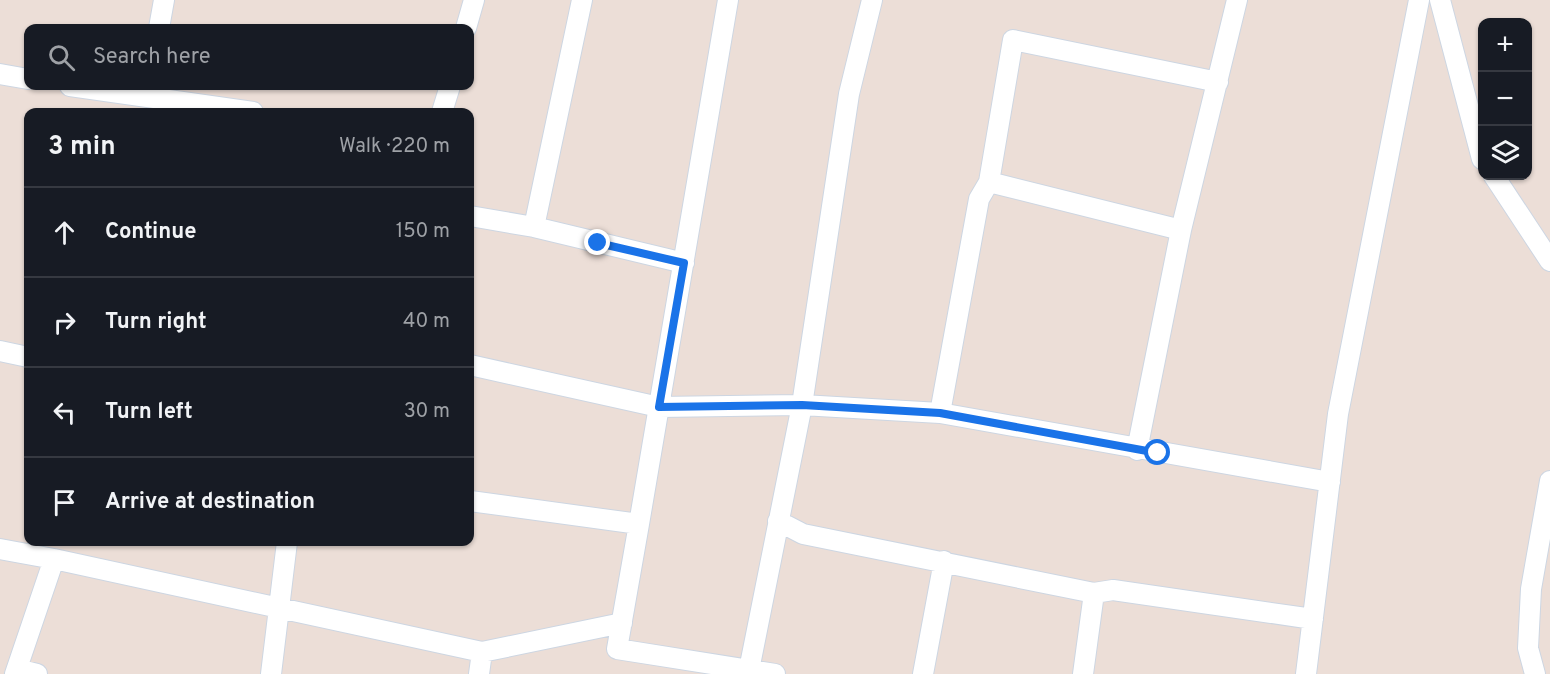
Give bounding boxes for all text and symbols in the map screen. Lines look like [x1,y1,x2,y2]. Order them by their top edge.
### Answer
map controls [1478,18,1532,180]
button: + [1478,18,1532,72]
search box [24,24,474,90]
icon: search [45,41,78,74]
text: Search here [93,44,211,71]
button: − [1478,72,1532,126]
button: layers [1478,126,1532,180]
text: 3 min [48,131,116,164]
text: Walk · 220 m [339,134,450,160]
icon: ahead [48,216,81,249]
text: Continue [105,219,196,246]
text: 150 m [396,219,450,245]
route end [584,229,610,255]
icon: right [48,306,81,339]
text: Turn right [105,309,207,336]
text: 40 m [403,309,450,335]
icon: left [48,396,81,429]
text: Turn left [105,399,193,426]
text: 30 m [404,399,450,425]
route start [1144,439,1170,465]
icon: arrive [48,486,81,519]
text: Arrive at destination [105,489,315,516]

